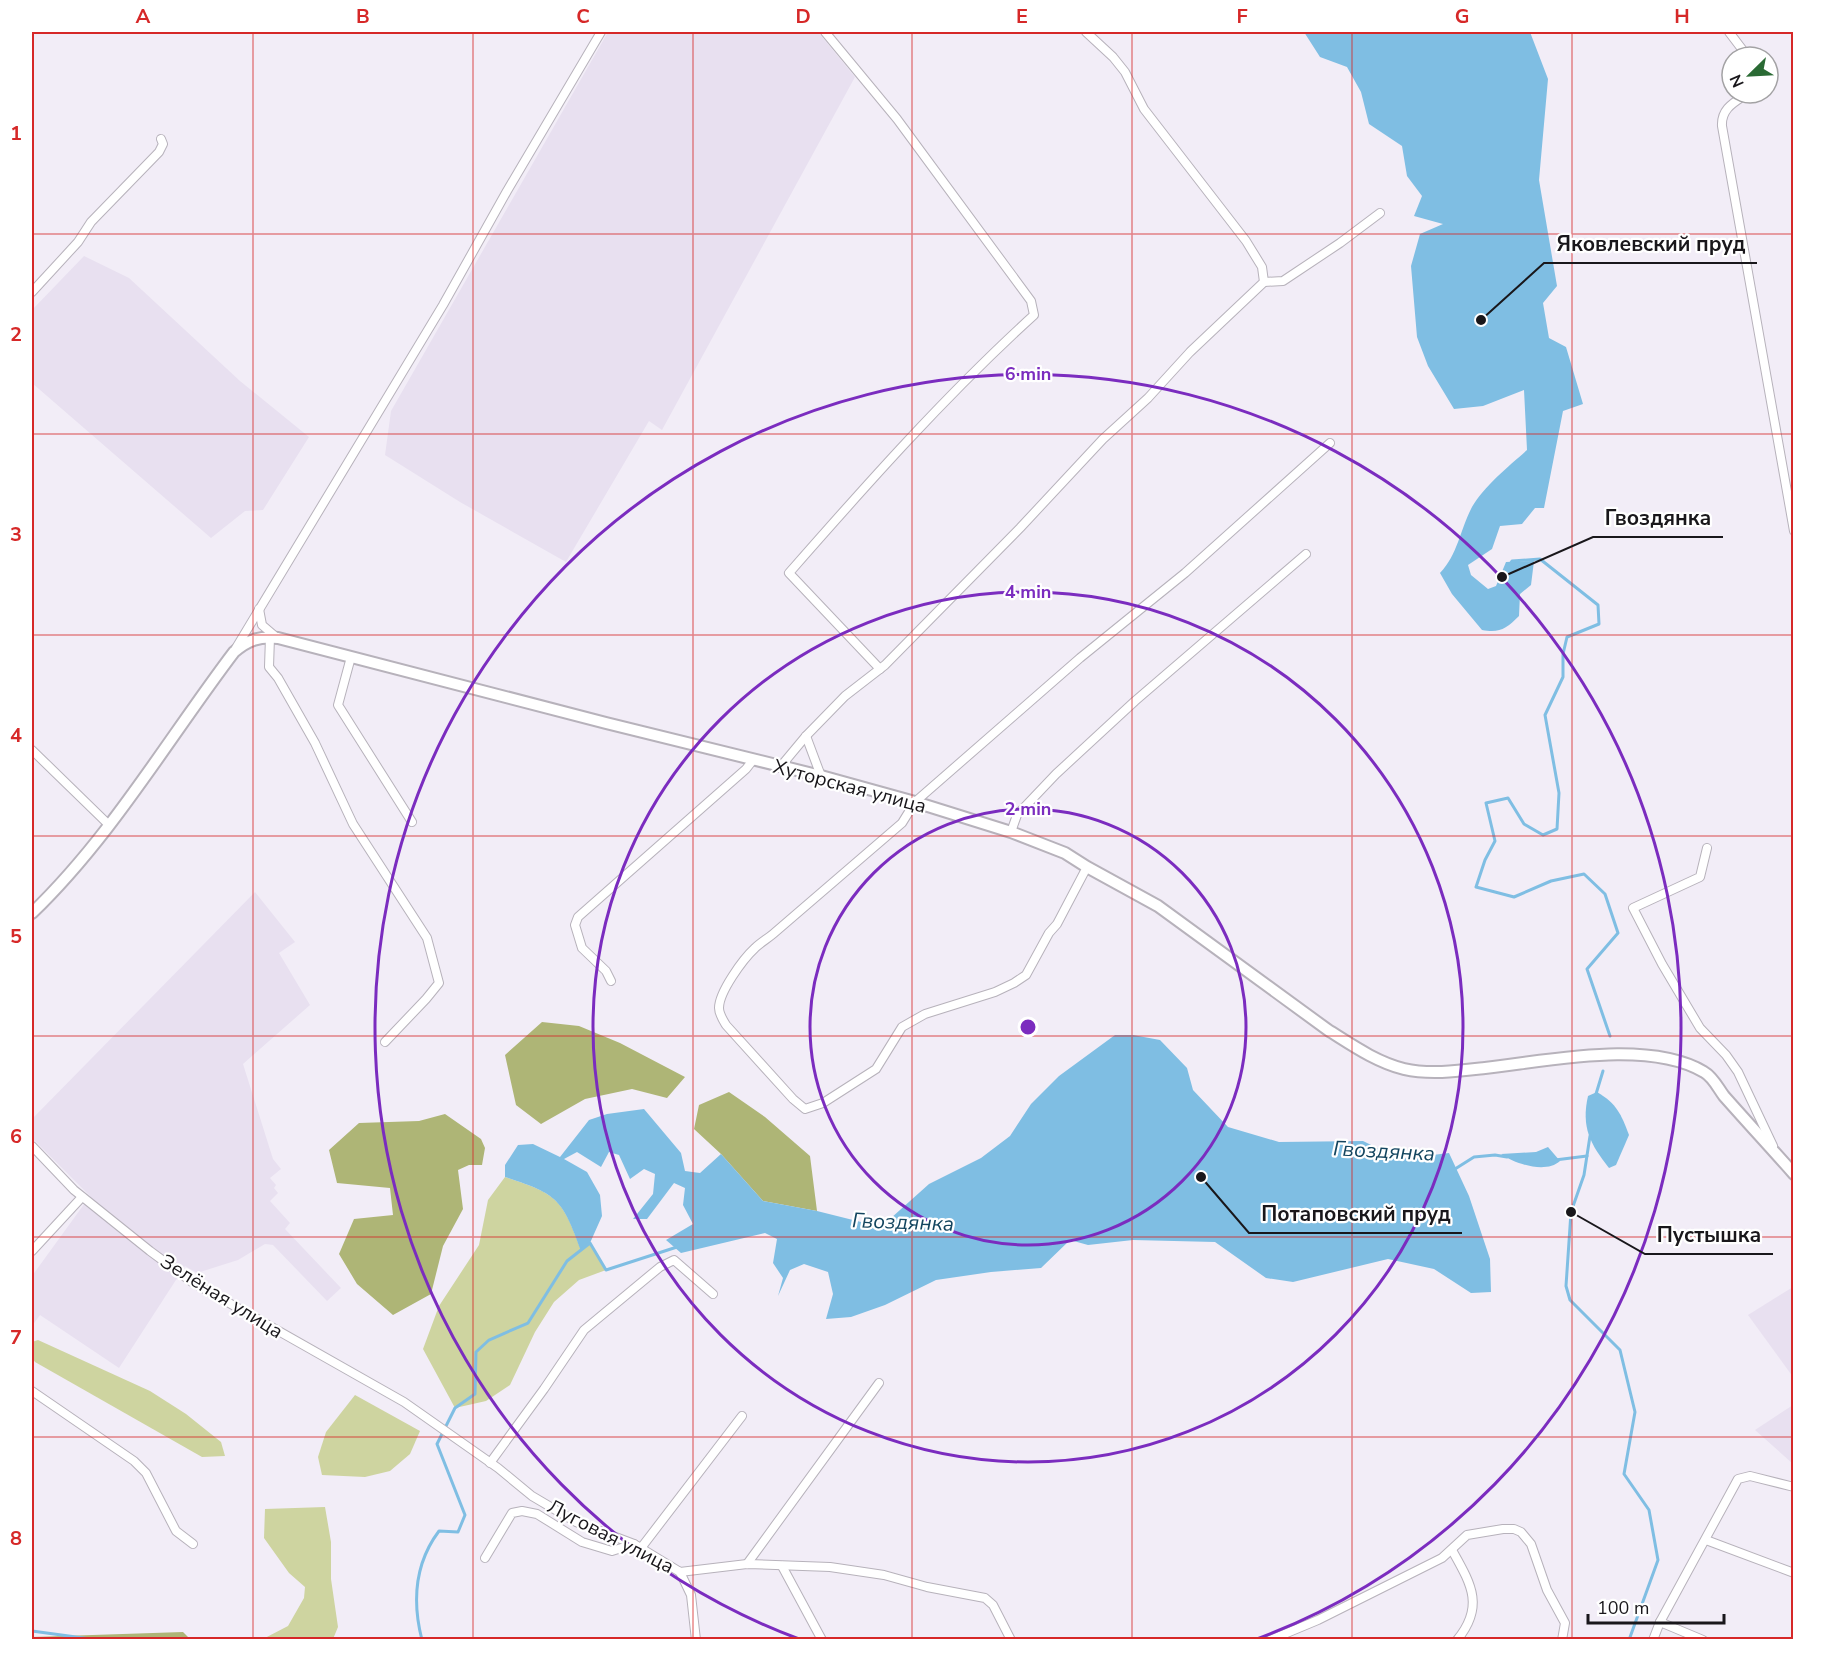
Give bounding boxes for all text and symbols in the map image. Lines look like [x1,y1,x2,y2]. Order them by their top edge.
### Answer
text: A [136,3,151,30]
text: B [356,3,370,30]
text: C [576,3,590,30]
text: D [795,3,811,30]
text: E [1016,3,1028,30]
text: F [1236,3,1248,30]
text: G [1455,3,1469,30]
text: H [1674,3,1690,30]
north arrow [1720,45,1780,105]
text: N [1725,71,1750,91]
text: 1 [10,120,22,147]
callout: Яковлевский пруд [1544,224,1757,263]
text: Яковлевский пруд [1556,230,1746,258]
text: 2 [10,321,22,348]
text: 6 min [1005,362,1051,386]
callout: Гвоздянка [1593,498,1723,537]
text: Гвоздянка [1605,504,1711,532]
text: 3 [10,521,22,548]
text: 4 min [1005,580,1051,604]
text: 4 [10,722,22,749]
street label: Хуторская улица [770,753,929,820]
text: 2 min [1005,797,1051,821]
text: 5 [10,923,22,950]
centre of rings [1018,1017,1038,1037]
text: 6 [10,1123,22,1150]
water label: Гвоздянка [1332,1134,1436,1168]
callout: Потаповский пруд [1249,1194,1462,1233]
text: Потаповский пруд [1261,1200,1451,1228]
water label: Гвоздянка [851,1206,955,1238]
callout: Пустышка [1645,1215,1773,1254]
text: Пустышка [1657,1221,1761,1249]
street label: Зелёная улица [155,1248,288,1345]
text: 7 [10,1324,22,1351]
street label: Луговая улица [543,1493,679,1580]
text: 8 [10,1525,22,1552]
scale bar [1588,1587,1724,1625]
text: 100 m [1597,1596,1649,1620]

